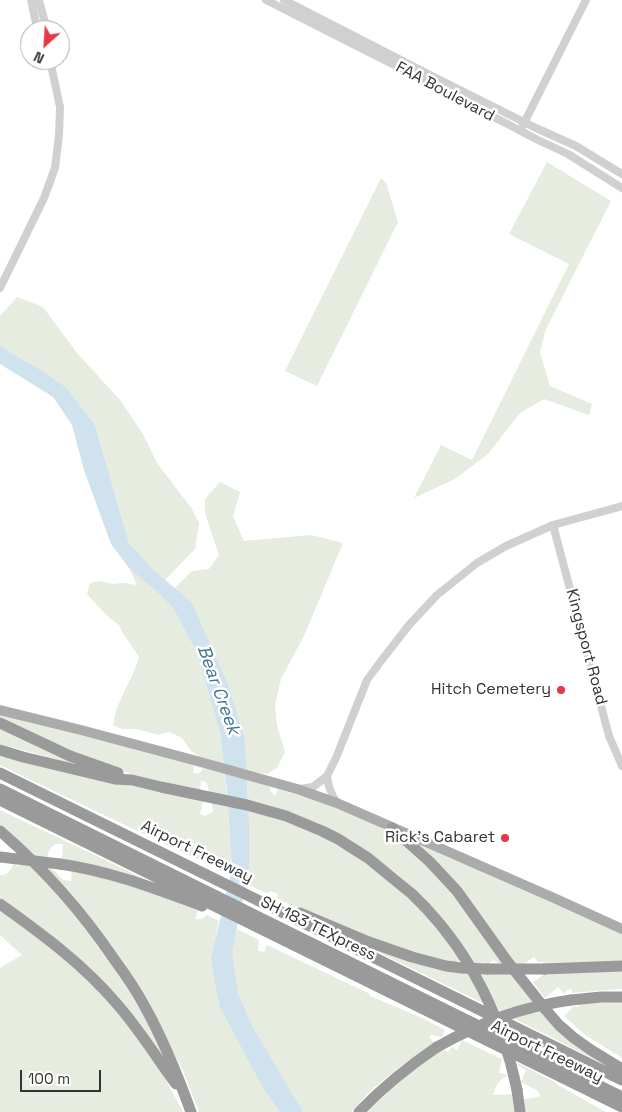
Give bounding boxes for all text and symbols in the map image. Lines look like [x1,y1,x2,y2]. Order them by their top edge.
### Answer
north arrow [20,20,70,70]
text: N [31,47,47,68]
street label: FAA Boulevard [392,58,498,126]
street label: Kingsport Road [561,587,611,707]
water label: Bear Creek [192,642,244,738]
place label: Hitch Cemetery [431,680,551,700]
marker: Hitch Cemetery [555,684,567,696]
street label: Airport Freeway [138,817,256,887]
place label: Rick's Cabaret [385,828,495,848]
marker: Rick's Cabaret [499,832,511,844]
street label: SH 183 TEXpress [257,893,379,965]
street label: Airport Freeway [488,1017,606,1087]
scale bar [22,1060,104,1092]
text: 100 m [28,1069,70,1088]

